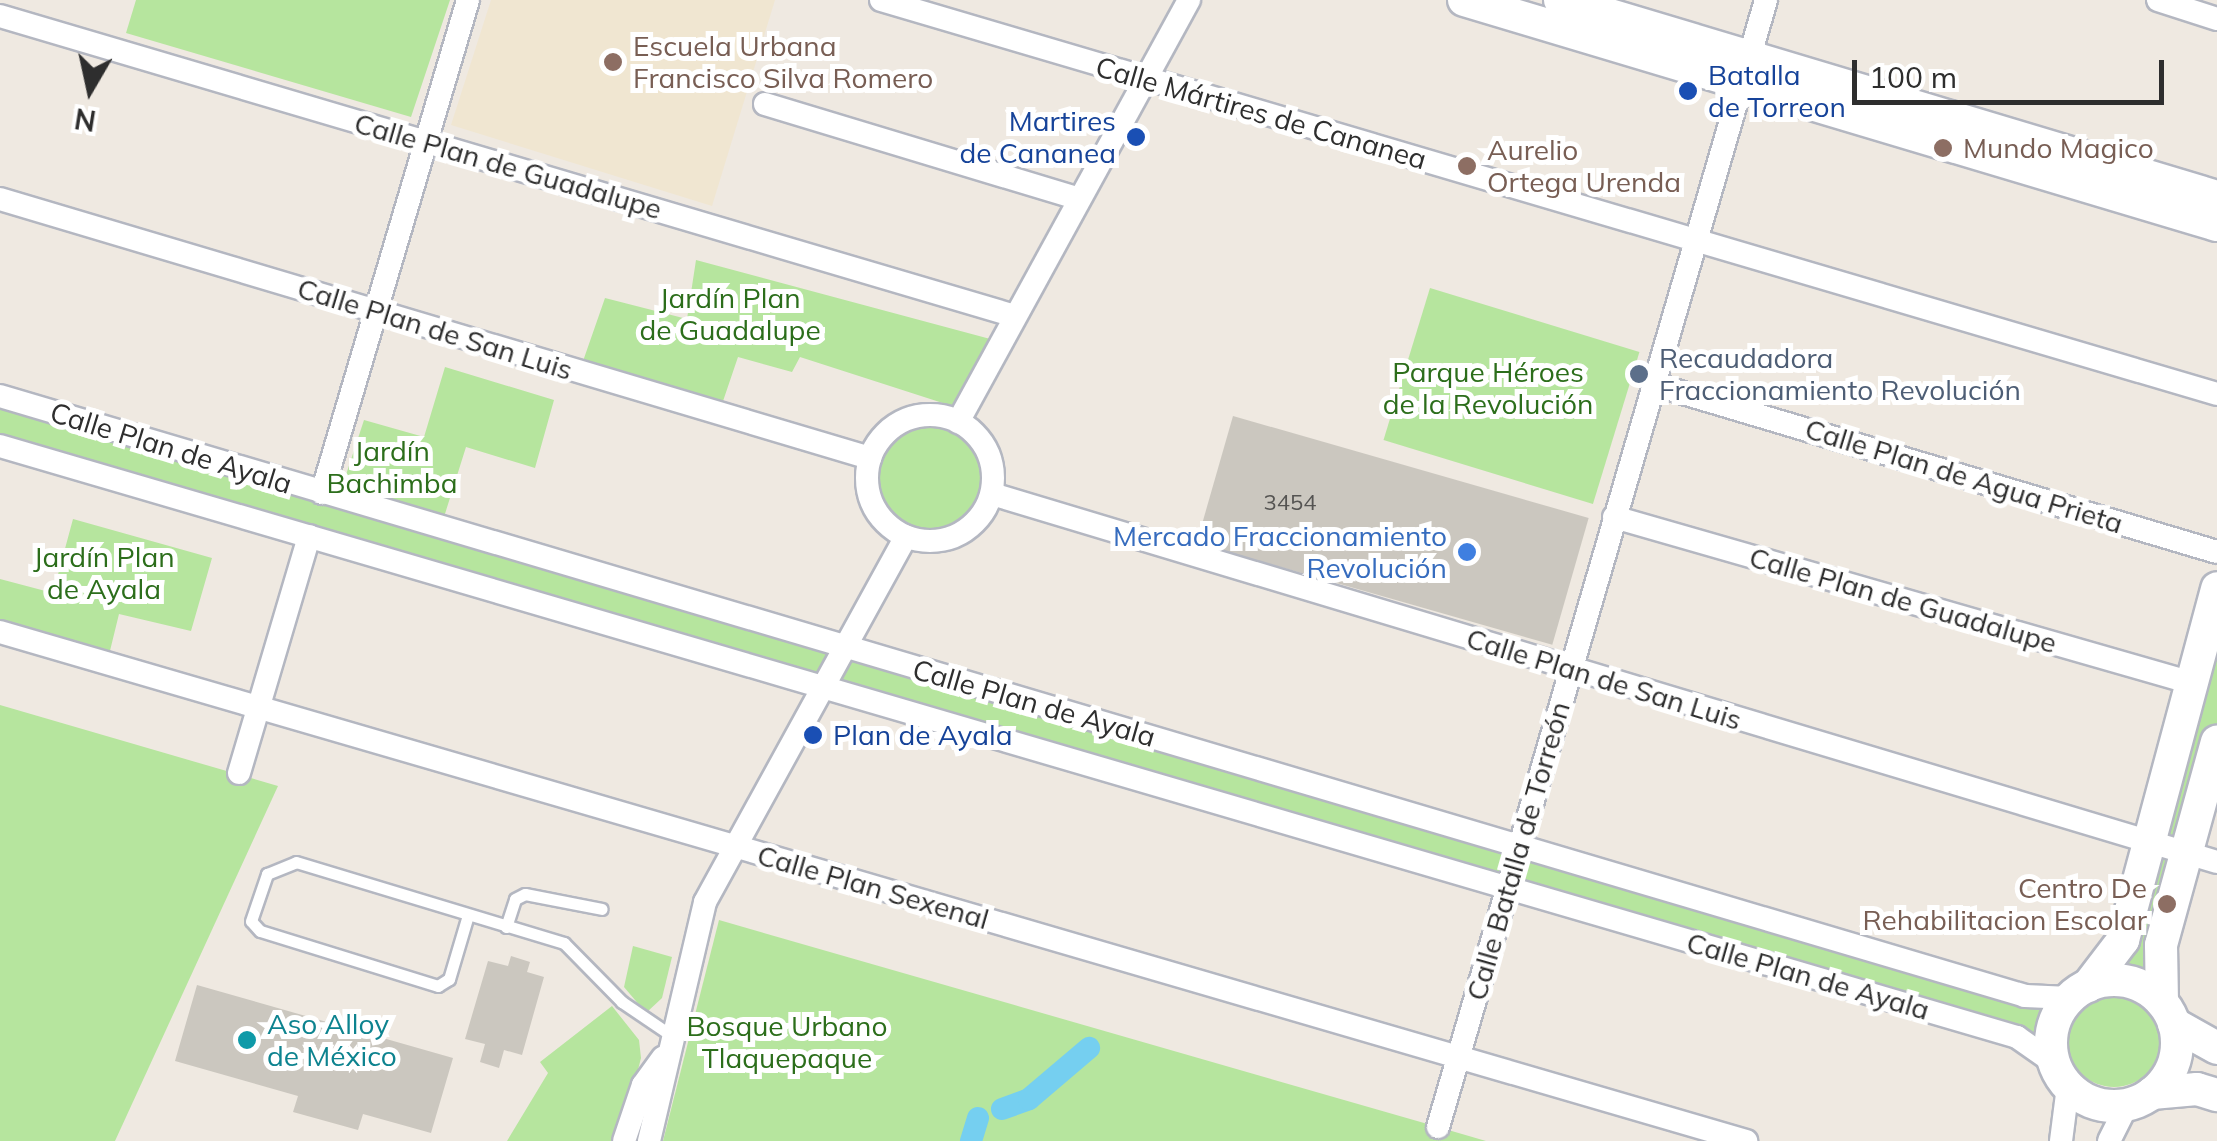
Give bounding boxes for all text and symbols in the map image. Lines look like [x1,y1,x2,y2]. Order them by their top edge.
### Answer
place label: Escuela Urbana Francisco Silva Romero [633,29,933,95]
north arrow [40,40,140,140]
scale bar [1857,40,2170,102]
street label: Calle Mártires de Cananea [1092,50,1430,176]
marker: Escuela Urbana Francisco Silva Romero [602,51,624,73]
place label: Batalla de Torreon [1708,58,1846,124]
text: 100 m [1869,58,1957,96]
marker: Batalla de Torreon [1677,80,1699,102]
text: N [72,101,98,139]
place label: Martires de Cananea [960,104,1116,170]
street label: Calle Plan de Guadalupe [351,106,665,226]
marker: Martires de Cananea [1125,126,1147,148]
place label: Mundo Magico [1963,131,2154,165]
place label: Aurelio Ortega Urenda [1487,133,1681,199]
marker: Mundo Magico [1932,137,1954,159]
marker: Aurelio Ortega Urenda [1456,155,1478,177]
street label: Calle Plan de San Luis [293,271,577,387]
park label: Jardín Plan de Guadalupe [639,281,821,347]
place label: Recaudadora Fraccionamiento Revolución [1659,341,2021,407]
park label: Parque Héroes de la Revolución [1383,355,1593,421]
marker: Recaudadora Fraccionamiento Revolución [1628,363,1650,385]
street label: Calle Plan de Ayala [46,395,296,501]
street label: Calle Plan de Agua Prieta [1801,412,2127,540]
park label: Jardín Bachimba [327,434,457,500]
house number: 3454 [1264,490,1316,516]
place label: Mercado Fraccionamiento Revolución [1113,519,1447,585]
park label: Jardín Plan de Ayala [33,540,175,606]
street label: Calle Plan de Guadalupe [1746,540,2060,660]
marker: Mercado Fraccionamiento Revolución [1456,541,1478,563]
street label: Calle Plan de San Luis [1462,621,1746,737]
street label: Calle Plan de Ayala [909,652,1159,754]
street label: Calle Batalla de Torreón [1459,698,1577,1004]
place label: Plan de Ayala [833,718,1012,752]
marker: Plan de Ayala [802,724,824,746]
street label: Calle Plan Sexenal [753,838,993,936]
place label: Centro De Rehabilitacion Escolar [1863,871,2147,937]
marker: Centro De Rehabilitacion Escolar [2156,893,2178,915]
street label: Calle Plan de Ayala [1683,925,1933,1027]
place label: Aso Alloy de México [267,1007,397,1073]
park label: Bosque Urbano Tlaquepaque [686,1009,888,1075]
marker: Aso Alloy de México [236,1029,258,1051]

